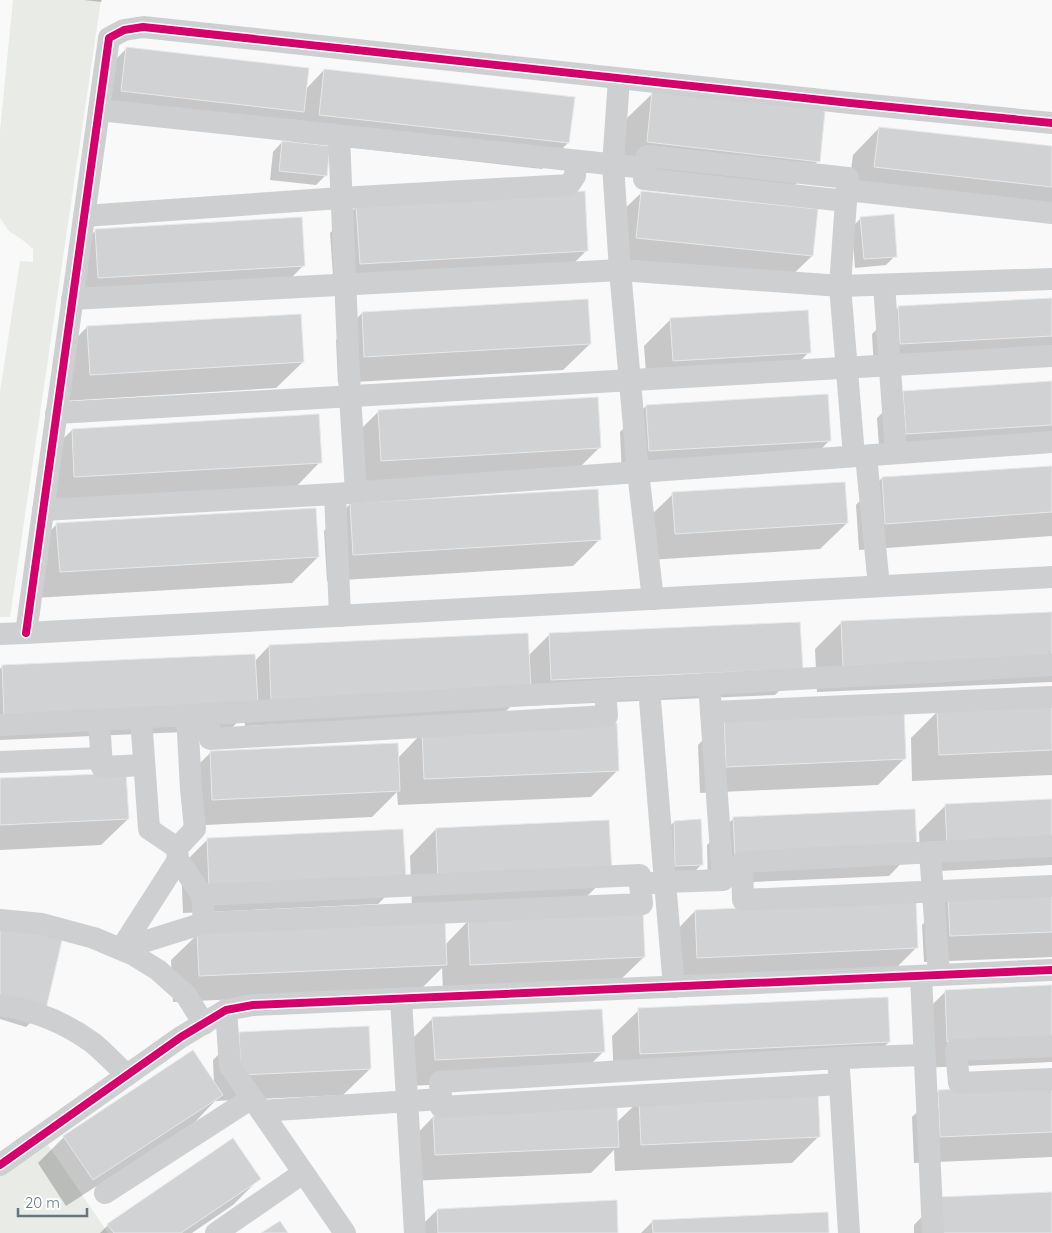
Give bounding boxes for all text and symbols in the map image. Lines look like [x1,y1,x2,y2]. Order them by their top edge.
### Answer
scale bar [18,1186,86,1218]
text: 20 m [25,1193,60,1212]

